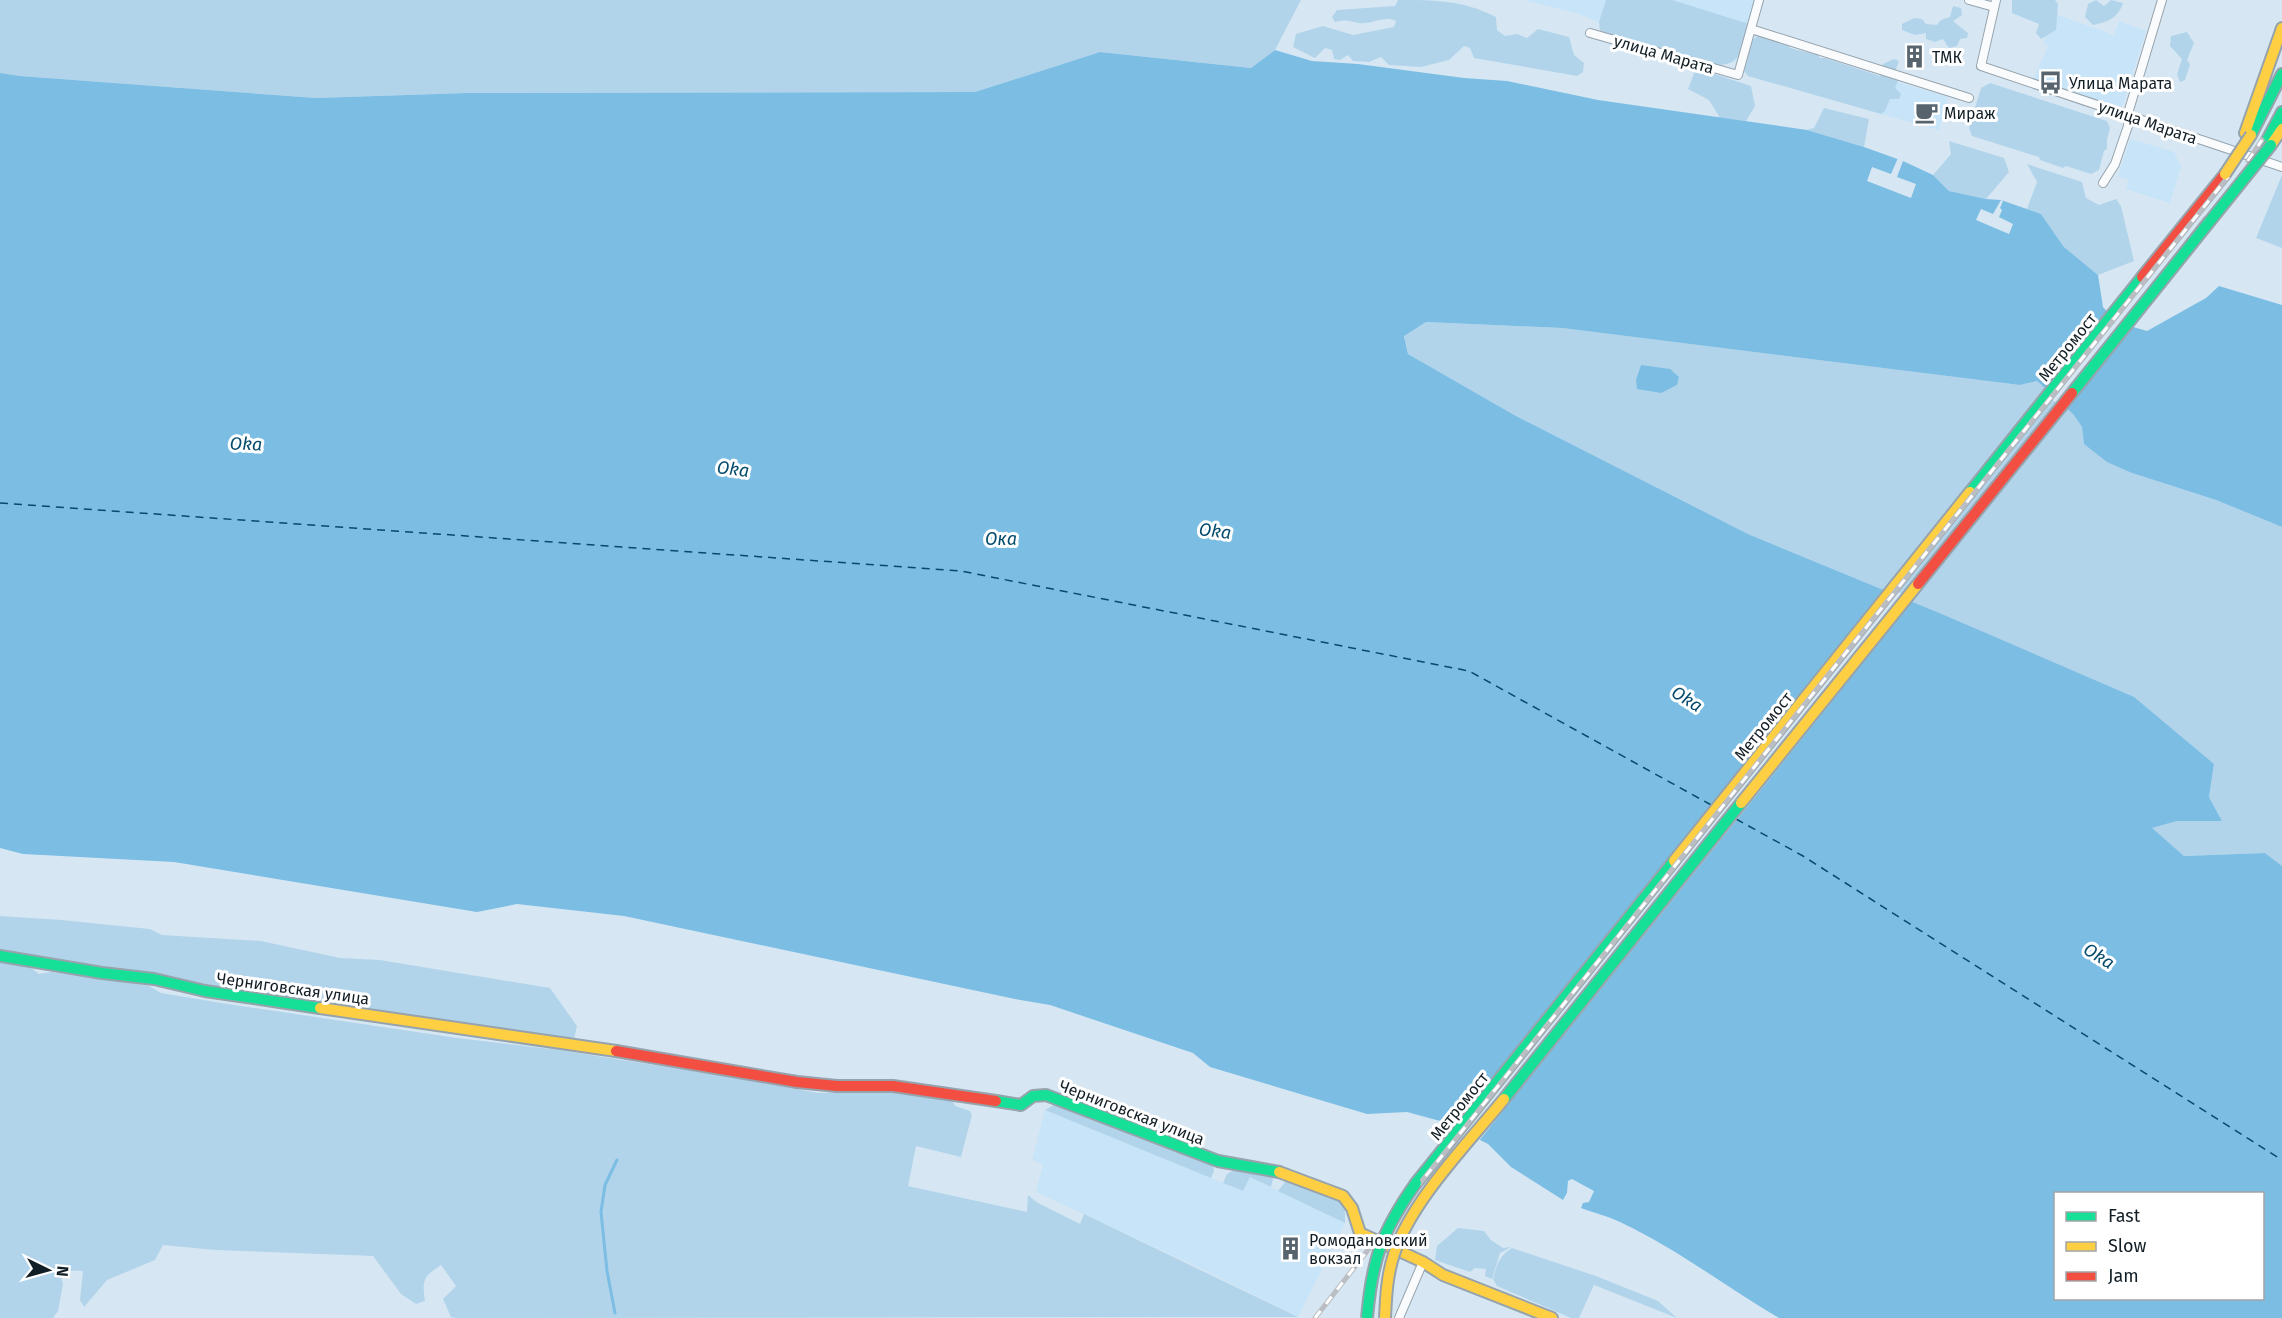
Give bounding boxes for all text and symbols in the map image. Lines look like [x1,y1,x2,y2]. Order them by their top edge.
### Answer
street label: улица Марата [1612,31,1716,78]
building icon: ТМК [1901,44,1927,70]
place label: ТМК [1932,48,1962,67]
bus stop icon: Улица Марата [2038,70,2064,96]
place label: Улица Марата [2069,74,2172,93]
street label: улица Марата [2096,97,2200,148]
cafe icon: Мираж [1913,100,1939,126]
place label: Мираж [1944,104,1996,123]
street label: Метромост [2034,309,2101,385]
water label: Oka [229,432,263,456]
water label: Oka [716,456,750,482]
water label: Oka [1198,518,1232,544]
water label: Ока [985,528,1017,550]
water label: Oka [1667,681,1707,717]
street label: Метромост [1730,688,1797,764]
water label: Oka [2079,938,2119,974]
street label: Черниговская улица [215,968,370,1009]
street label: Метромост [1426,1068,1493,1144]
street label: Черниговская улица [1057,1076,1207,1149]
legend [2054,1192,2264,1300]
text: Fast [2108,1205,2141,1227]
place label: Ромодановский вокзал [1309,1231,1428,1268]
text: Slow [2108,1235,2147,1257]
building icon: Ромодановский вокзал [1278,1236,1304,1262]
north arrow [18,1240,78,1300]
text: N [53,1265,72,1277]
text: Jam [2108,1265,2139,1287]

